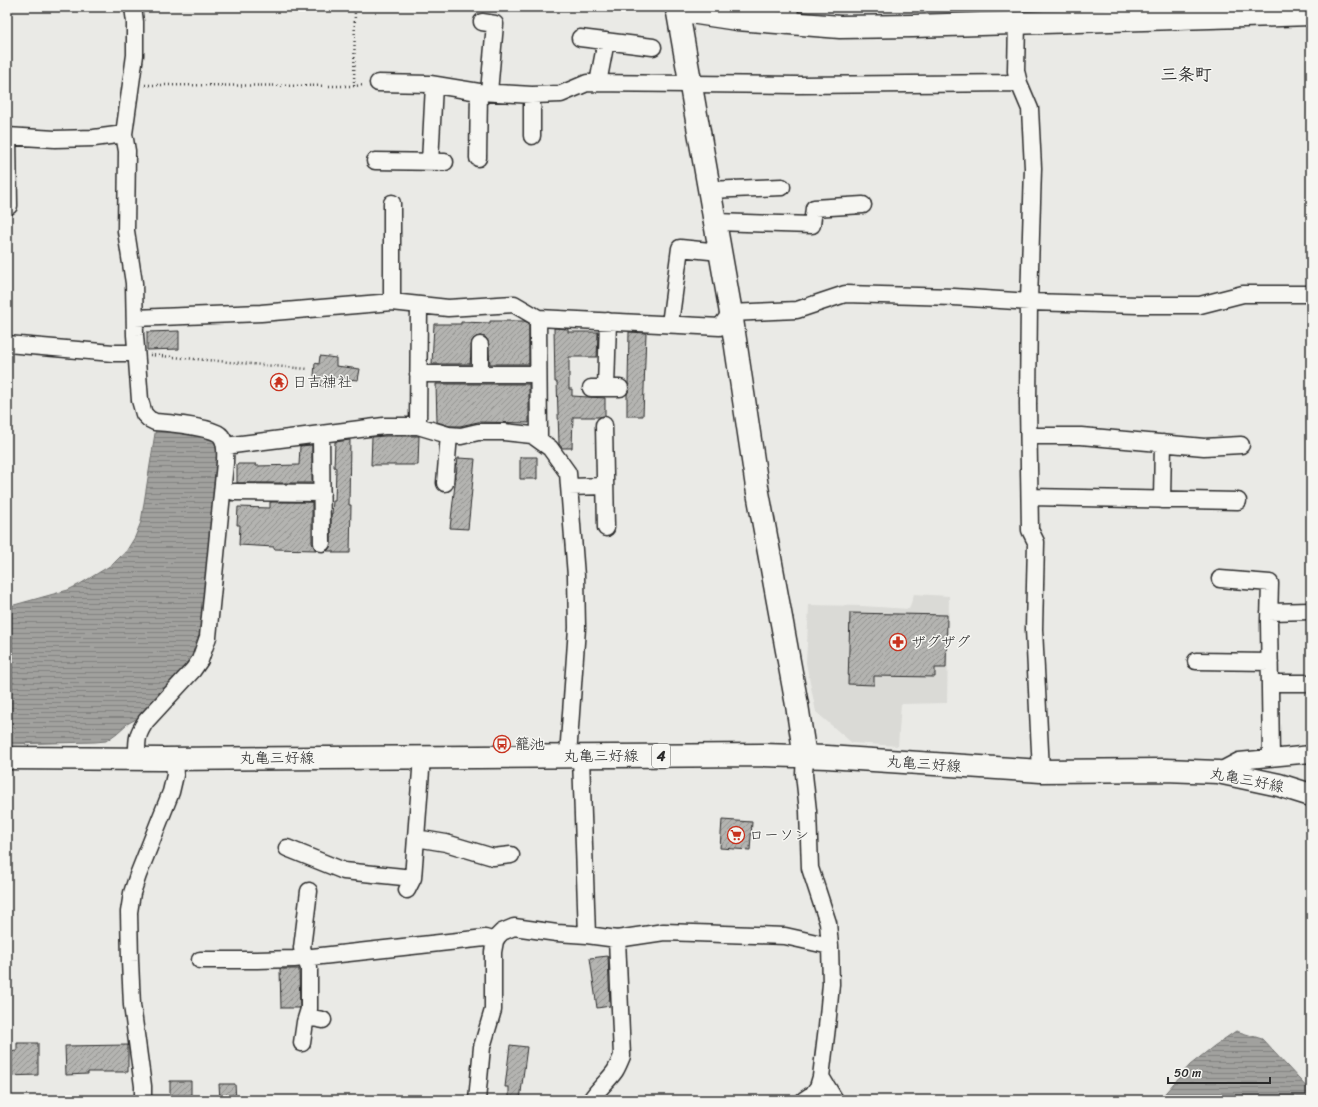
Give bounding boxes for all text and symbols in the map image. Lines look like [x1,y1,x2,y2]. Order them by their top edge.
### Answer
district label: 三条町 [1161,59,1212,89]
place label: 日吉神社 [292,369,352,395]
temple icon: 日吉神社 [269,372,289,392]
place label: ザグザグ [911,629,970,655]
pharmacy icon: ザグザグ [888,632,908,652]
place label: 籠池 [515,731,545,757]
bus stop icon: 籠池 [492,734,512,754]
street label: 丸亀三好線 [563,743,639,769]
road number: 4 [652,744,670,768]
street label: 丸亀三好線 [239,745,315,771]
street label: 丸亀三好線 [886,748,962,780]
street label: 丸亀三好線 [1208,760,1286,800]
place label: ローソン [749,822,809,848]
supermarket icon: ローソン [726,825,746,845]
scale bar [1168,1059,1270,1085]
text: 50 m [1174,1062,1201,1084]

